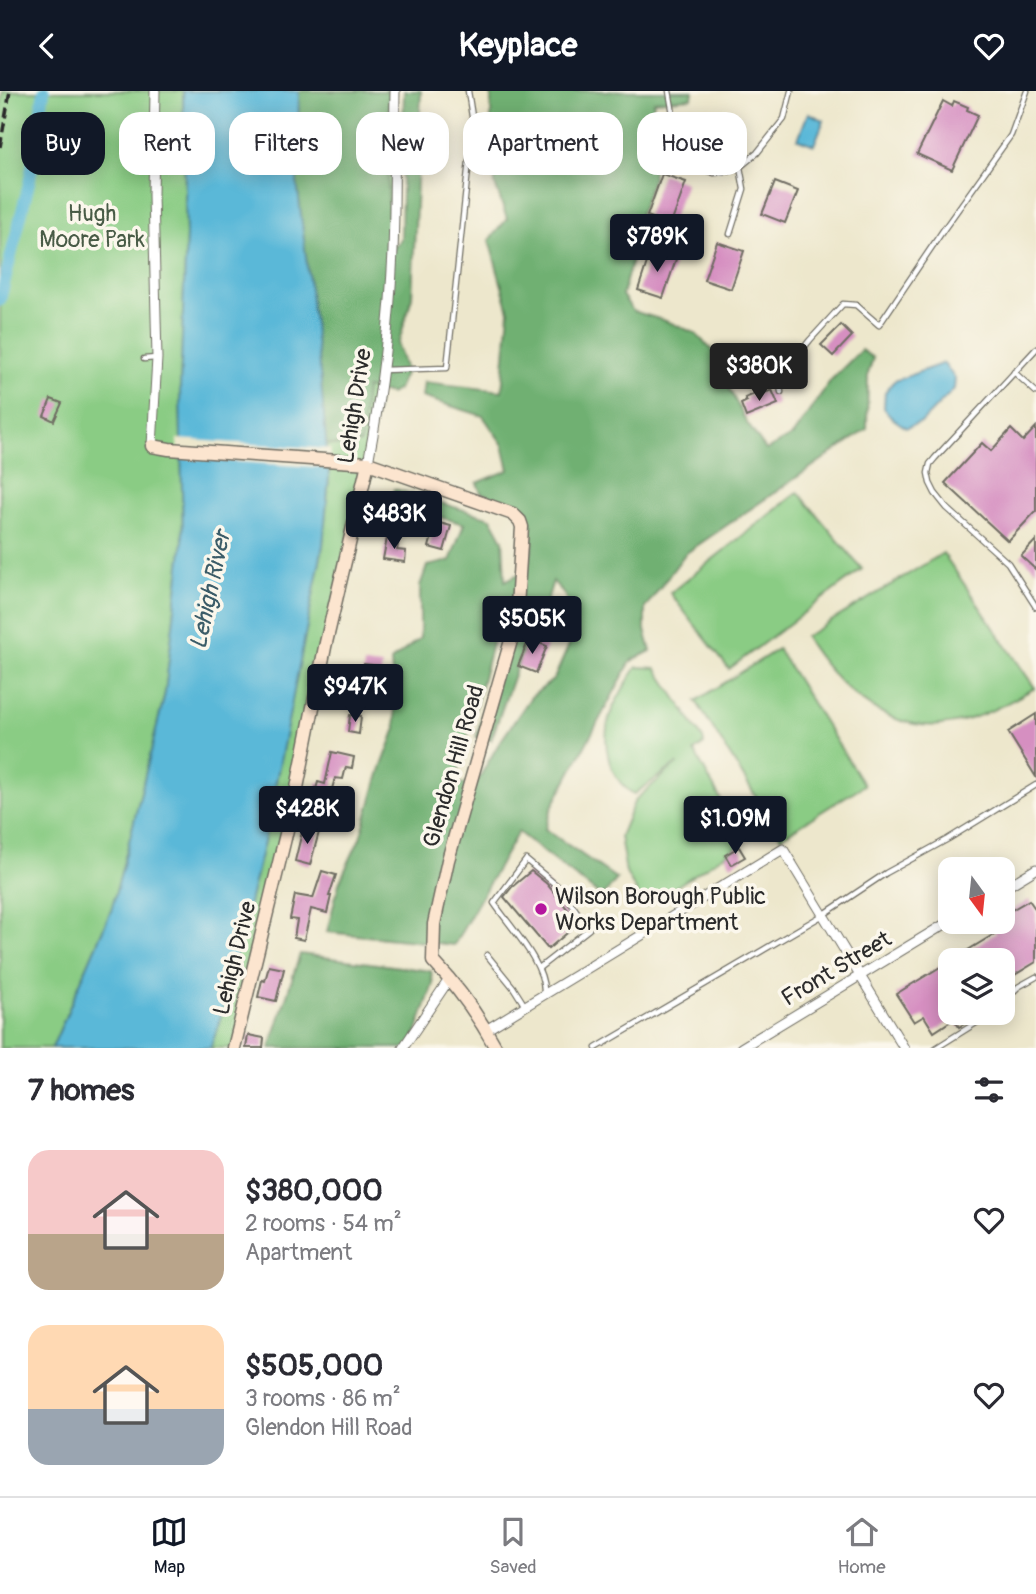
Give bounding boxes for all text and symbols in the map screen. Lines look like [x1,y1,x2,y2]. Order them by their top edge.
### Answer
text: Keyplace [459,26,577,66]
icon: back [28,27,66,65]
icon: heart [970,27,1008,65]
chip: Buy [21,112,105,175]
chip: Rent [119,112,215,175]
chip: Filters [229,112,342,175]
chip: New [356,112,449,175]
chip: Apartment [463,112,623,175]
chip: House [637,112,747,175]
park label: Hugh Moore Park [39,199,145,254]
pin: $789K [608,215,706,274]
text: $789K [626,222,688,251]
pin: $380K [710,343,808,403]
street label: Lehigh Drive [331,346,378,466]
text: $380K [726,351,792,380]
pin: $483K [345,491,443,551]
text: $483K [362,499,426,528]
water label: Lehigh River [184,525,238,652]
pin: $505K [483,596,581,656]
text: $505K [499,604,565,633]
pin: $947K [306,665,404,724]
text: $947K [323,672,387,701]
street label: Glendon Hill Road [416,682,491,851]
pin: $428K [258,787,356,846]
text: $428K [275,794,339,823]
pin: $1.09M [678,797,792,856]
text: $1.09M [700,804,770,833]
north arrow [938,857,1015,935]
map controls [938,857,1015,1025]
place label: Wilson Borough Public Works Department [555,882,766,937]
street label: Lehigh Drive [206,898,263,1018]
marker: Wilson Borough Public Works Department [533,901,549,917]
street label: Front Street [776,924,897,1013]
button: layers [938,948,1015,1025]
icon: filters [970,1071,1008,1109]
text: 7 homes [28,1072,135,1109]
text: $380,000 [245,1172,383,1209]
icon: home [84,1178,168,1262]
icon: heart [970,1201,1008,1239]
text: 2 rooms · 54 m² [245,1209,402,1238]
text: Apartment [245,1238,352,1267]
text: $505,000 [245,1347,383,1384]
icon: home [84,1353,168,1437]
icon: heart [970,1376,1008,1414]
text: 3 rooms · 86 m² [245,1384,401,1413]
text: Glendon Hill Road [245,1413,413,1442]
tab: Map [150,1513,188,1579]
tab: Saved [489,1513,537,1579]
tab: Home [838,1513,886,1579]

